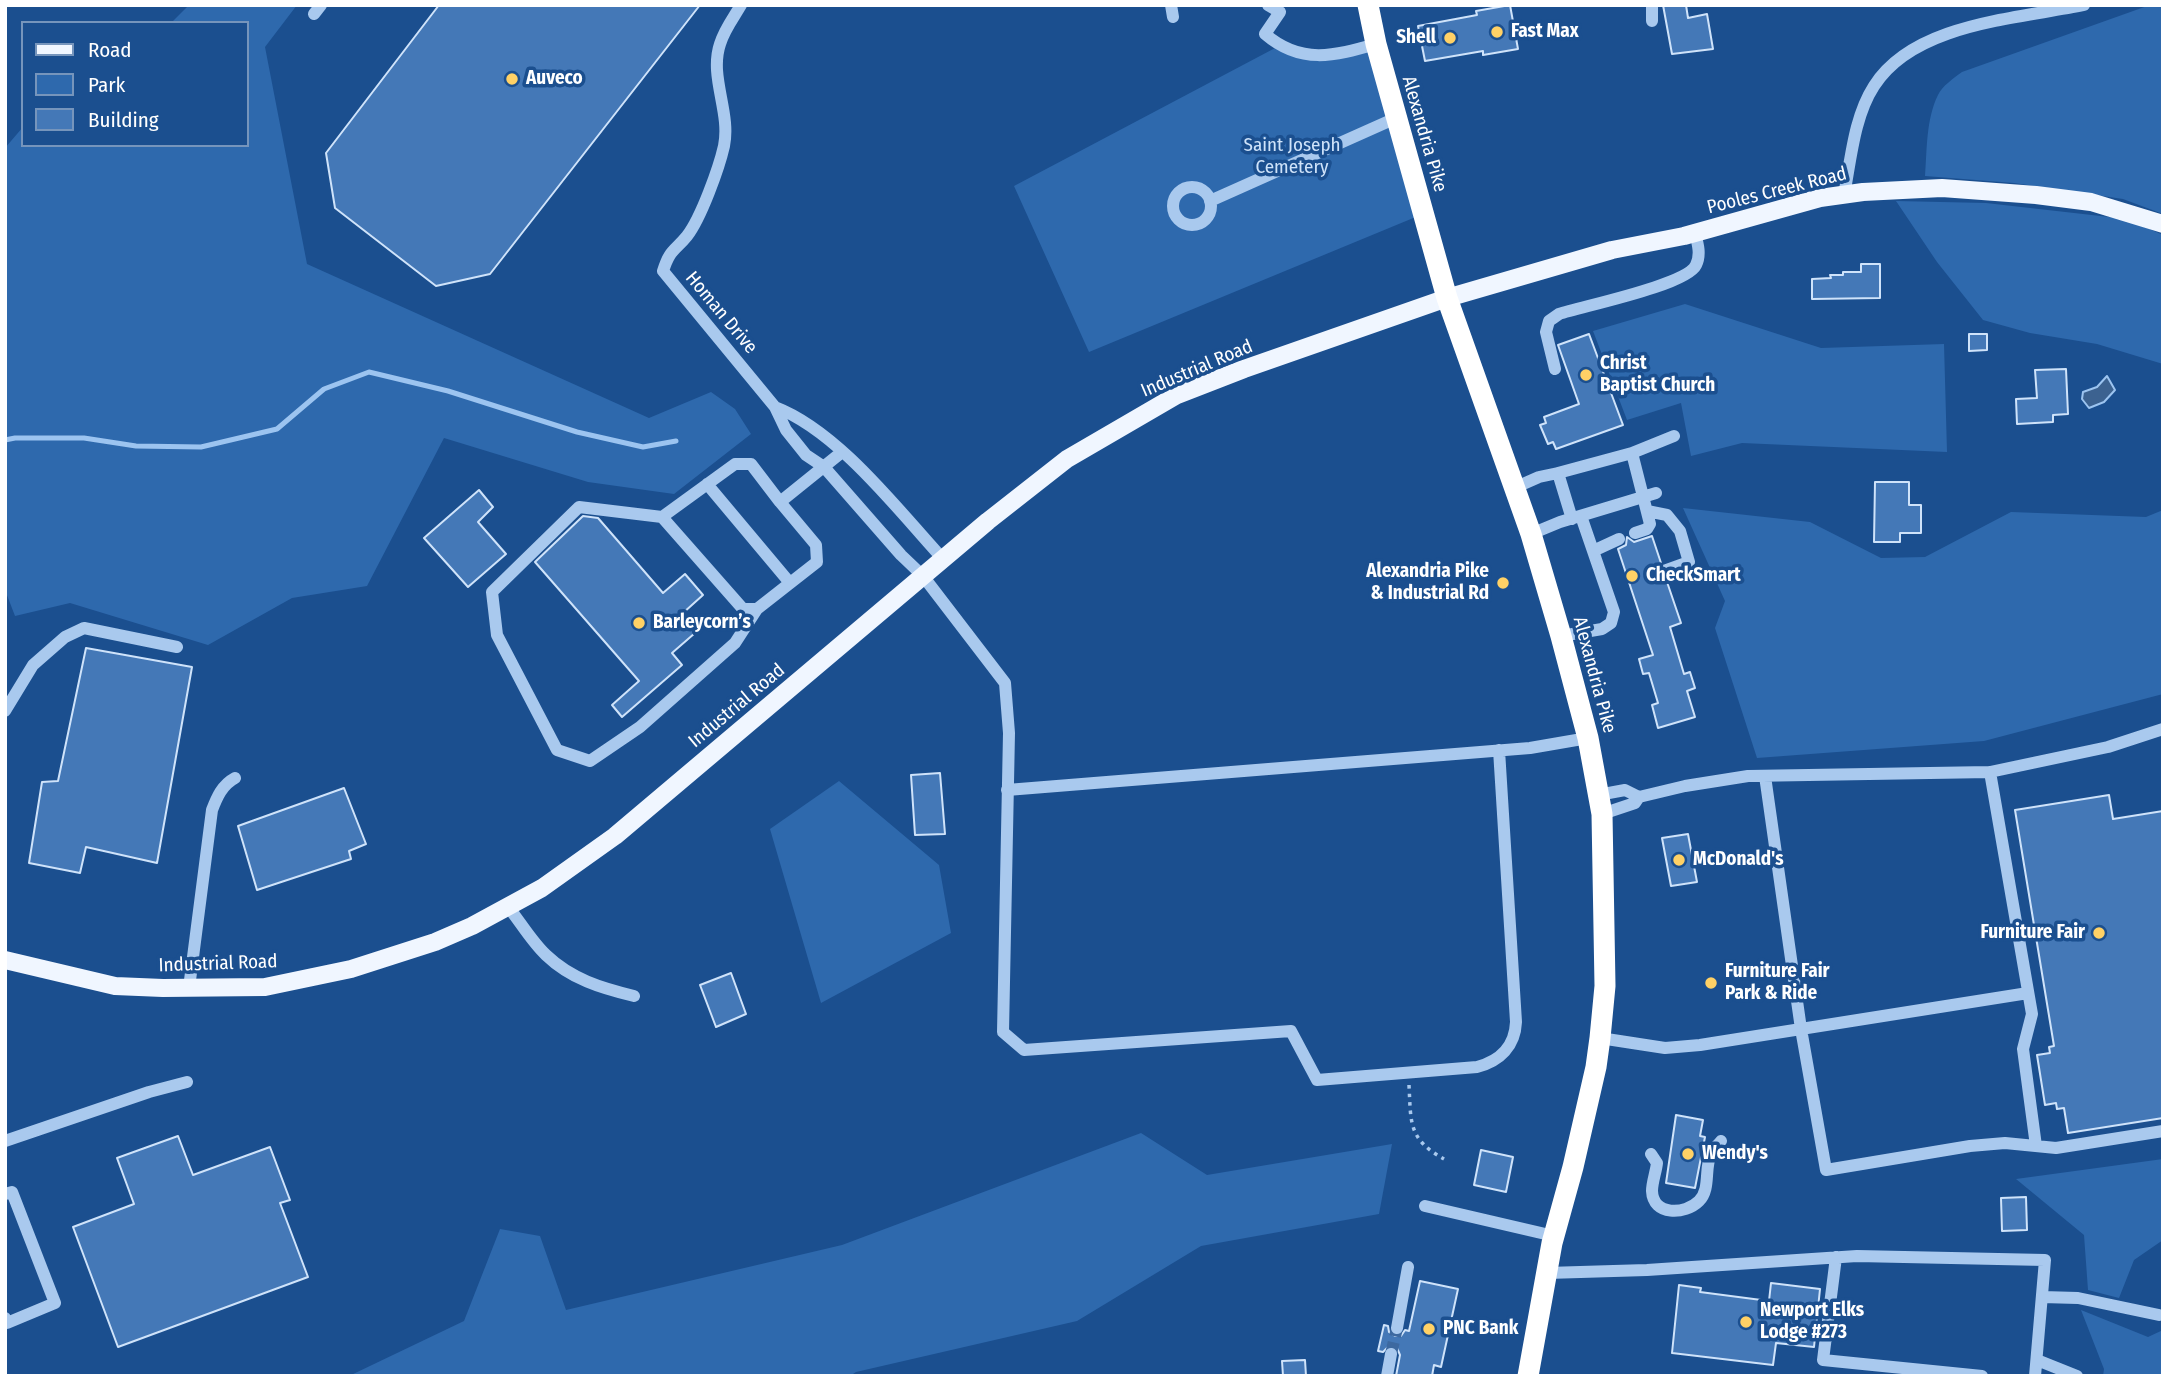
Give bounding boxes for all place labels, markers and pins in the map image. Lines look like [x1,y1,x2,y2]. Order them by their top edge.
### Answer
place label: Fast Max [1511,21,1579,43]
marker: Fast Max [1489,24,1505,40]
place label: Shell [1396,27,1436,49]
marker: Shell [1442,30,1458,46]
place label: Auveco [526,68,583,90]
marker: Auveco [504,71,520,87]
place label: Christ Baptist Church [1600,353,1715,397]
marker: Christ Baptist Church [1578,367,1594,383]
place label: Alexandria Pike & Industrial Rd [1366,561,1489,605]
place label: CheckSmart [1646,565,1741,587]
marker: CheckSmart [1624,568,1640,584]
marker: Alexandria Pike & Industrial Rd [1495,575,1511,591]
place label: Barleycorn’s [653,612,751,634]
marker: Barleycorn’s [631,615,647,631]
place label: McDonald's [1693,849,1783,871]
marker: McDonald's [1671,852,1687,868]
place label: Furniture Fair [1981,922,2085,944]
marker: Furniture Fair [2091,925,2107,941]
place label: Furniture Fair Park & Ride [1725,961,1829,1005]
marker: Furniture Fair Park & Ride [1703,975,1719,991]
place label: Wendy's [1702,1143,1768,1165]
marker: Wendy's [1680,1146,1696,1162]
place label: Newport Elks Lodge #273 [1760,1300,1864,1344]
marker: Newport Elks Lodge #273 [1738,1314,1754,1330]
place label: PNC Bank [1443,1318,1518,1340]
marker: PNC Bank [1421,1321,1437,1337]

